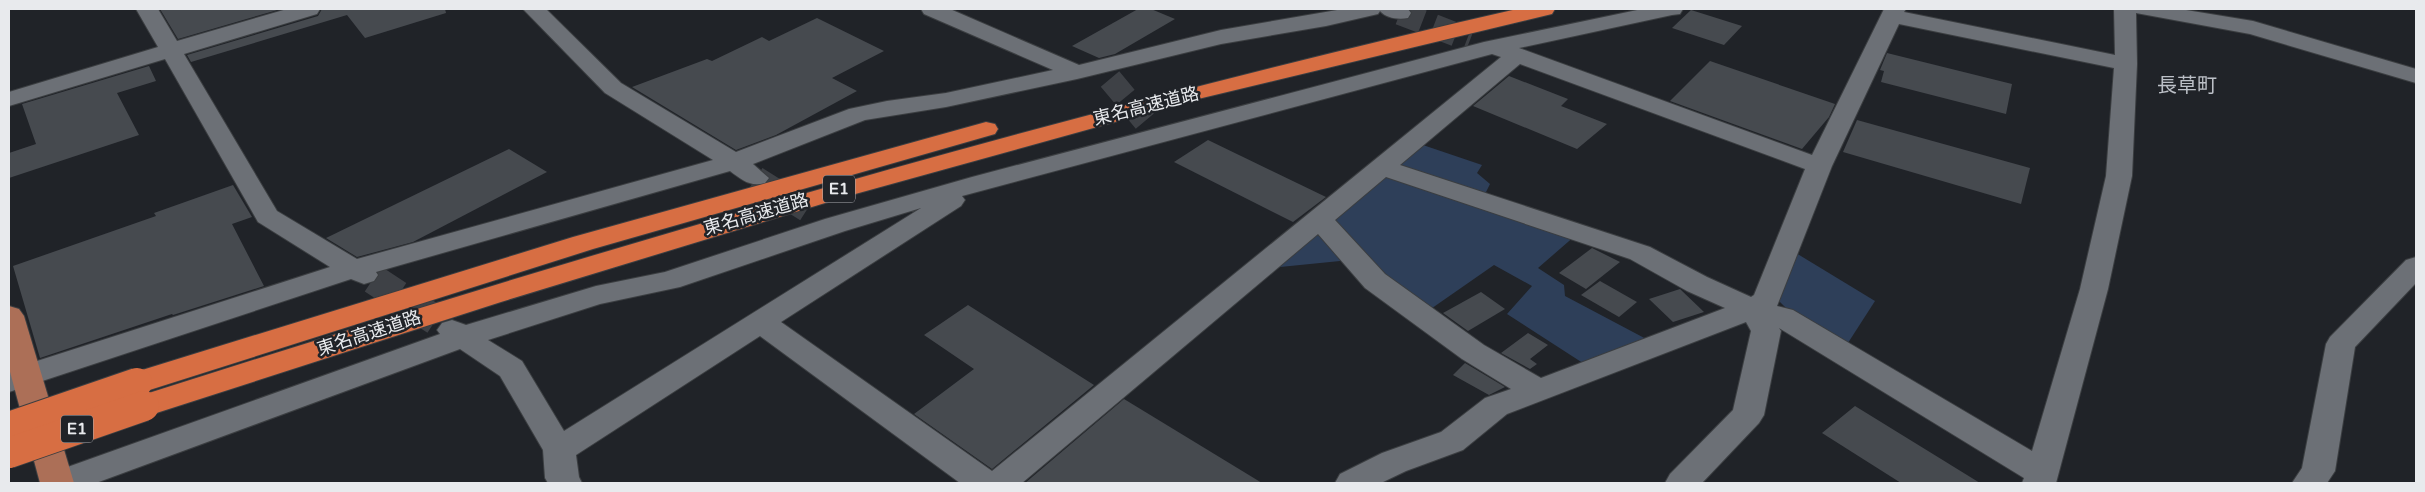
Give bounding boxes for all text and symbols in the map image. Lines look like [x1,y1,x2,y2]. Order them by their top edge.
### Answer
district label: 長草町 [2157,74,2217,98]
street label: 東名高速道路 [1091,82,1201,130]
road number: E1 [823,175,855,202]
street label: 東名高速道路 [701,189,811,239]
street label: 東名高速道路 [314,306,424,360]
road number: E1 [61,416,93,442]

